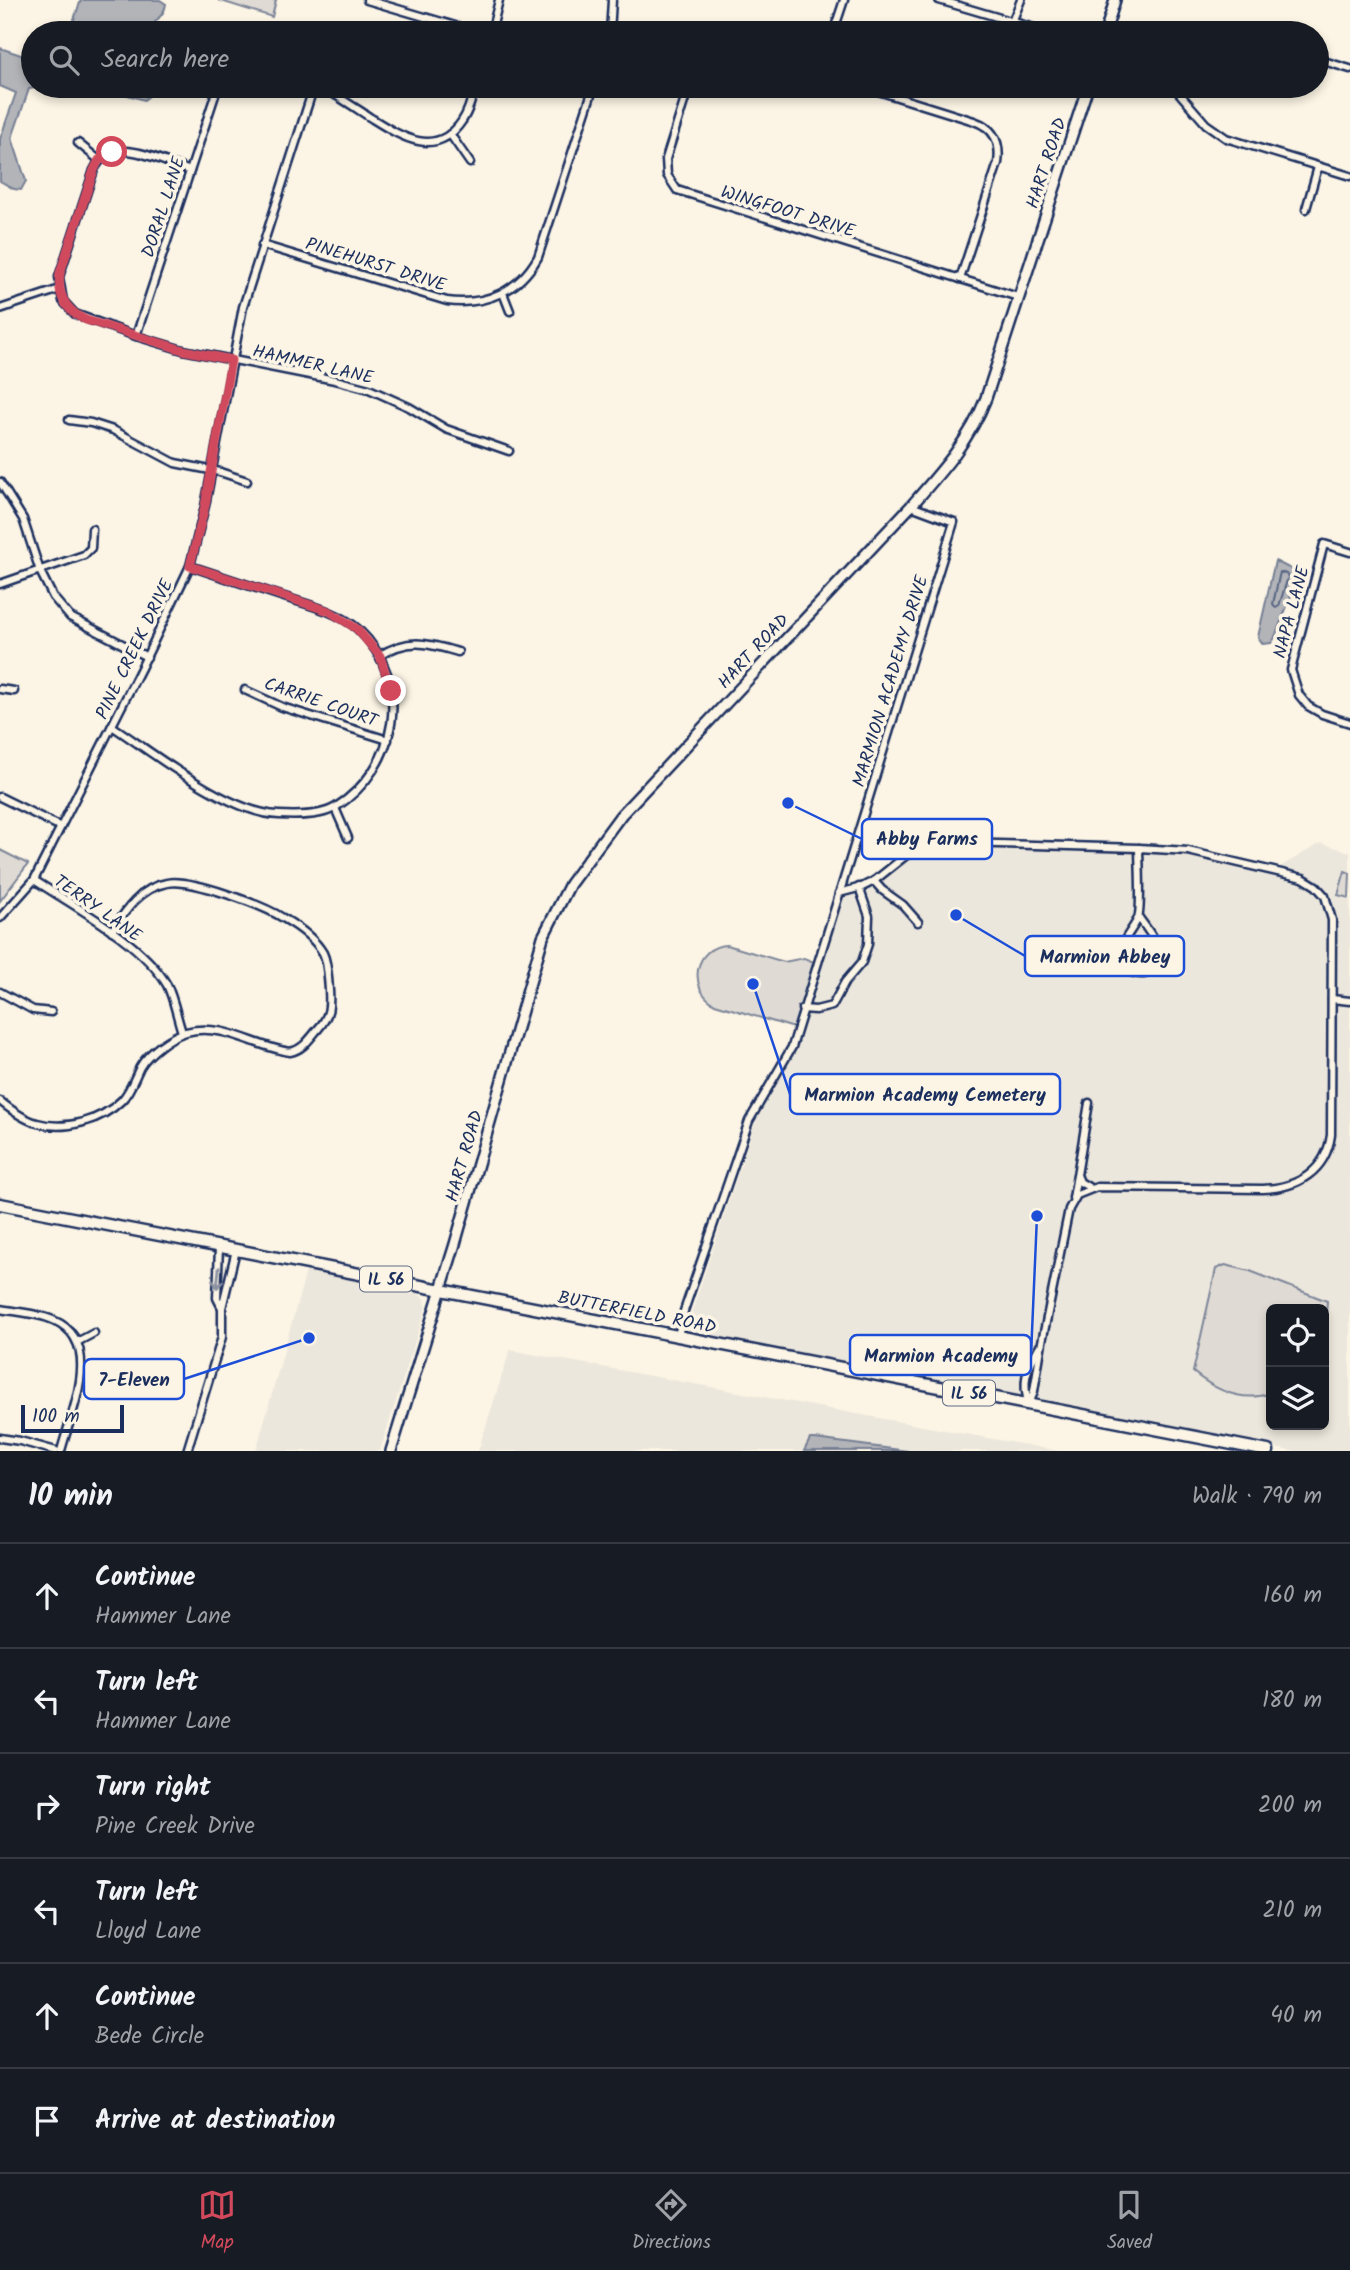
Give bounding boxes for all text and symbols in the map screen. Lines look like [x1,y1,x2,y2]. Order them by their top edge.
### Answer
search box [21,21,1329,98]
text: Search here [101,39,229,81]
icon: search [45,41,83,79]
street label: HART ROAD [1019,114,1076,213]
route start [96,136,127,167]
street label: DORAL LANE [134,153,195,262]
street label: WINGFOOT DRIVE [717,178,859,247]
street label: PINEHURST DRIVE [302,230,450,301]
street label: HAMMER LANE [249,337,376,394]
street label: NAPA LANE [1266,563,1319,662]
street label: MARMION ACADEMY DRIVE [845,571,938,791]
street label: PINE CREEK DRIVE [89,574,182,725]
street label: HART ROAD [711,607,797,696]
street label: CARRIE COURT [260,670,383,737]
route end [375,675,406,706]
callout: Abby Farms [862,819,992,859]
text: Abby Farms [876,825,978,855]
street label: TERRY LANE [47,868,148,951]
callout: Marmion Abbey [1025,936,1184,976]
text: Marmion Abbey [1040,943,1170,973]
callout: Marmion Academy Cemetery [790,1074,1060,1114]
text: Marmion Academy Cemetery [804,1081,1046,1111]
street label: HART ROAD [438,1107,493,1206]
one-way arrow [211,1266,224,1289]
road number: IL 56 [360,1266,412,1292]
street label: BUTTERFIELD ROAD [555,1284,719,1343]
map controls [1266,1304,1329,1430]
button: locate [1266,1304,1329,1367]
callout: Marmion Academy [850,1335,1031,1375]
text: Marmion Academy [864,1342,1018,1372]
callout: 7-Eleven [84,1359,184,1399]
text: 7-Eleven [98,1366,170,1396]
button: layers [1266,1367,1329,1430]
road number: IL 56 [943,1380,995,1406]
scale bar [21,1402,124,1434]
text: 100 m [32,1402,80,1432]
text: 10 min [28,1473,113,1521]
text: Walk · 790 m [1192,1479,1322,1515]
text: Continue [95,1557,196,1599]
icon: ahead [28,1577,66,1615]
text: 160 m [1263,1578,1322,1614]
text: Hammer Lane [95,1599,231,1635]
text: Turn left [95,1662,198,1704]
icon: left [28,1682,66,1720]
text: 180 m [1262,1683,1322,1719]
text: Hammer Lane [95,1704,231,1740]
text: Turn right [95,1767,211,1809]
icon: right [28,1787,66,1825]
text: 200 m [1258,1788,1322,1824]
text: Pine Creek Drive [95,1809,255,1845]
text: Turn left [95,1872,198,1914]
icon: left [28,1892,66,1930]
text: 210 m [1262,1893,1322,1929]
text: Lloyd Lane [95,1914,201,1950]
text: Continue [95,1977,196,2019]
icon: ahead [28,1997,66,2035]
text: 40 m [1270,1998,1322,2034]
text: Bede Circle [95,2019,204,2055]
text: Arrive at destination [95,2100,335,2142]
icon: arrive [28,2102,66,2140]
tab: Map [198,2186,236,2258]
tab: Directions [632,2186,711,2258]
tab: Saved [1107,2186,1152,2258]

